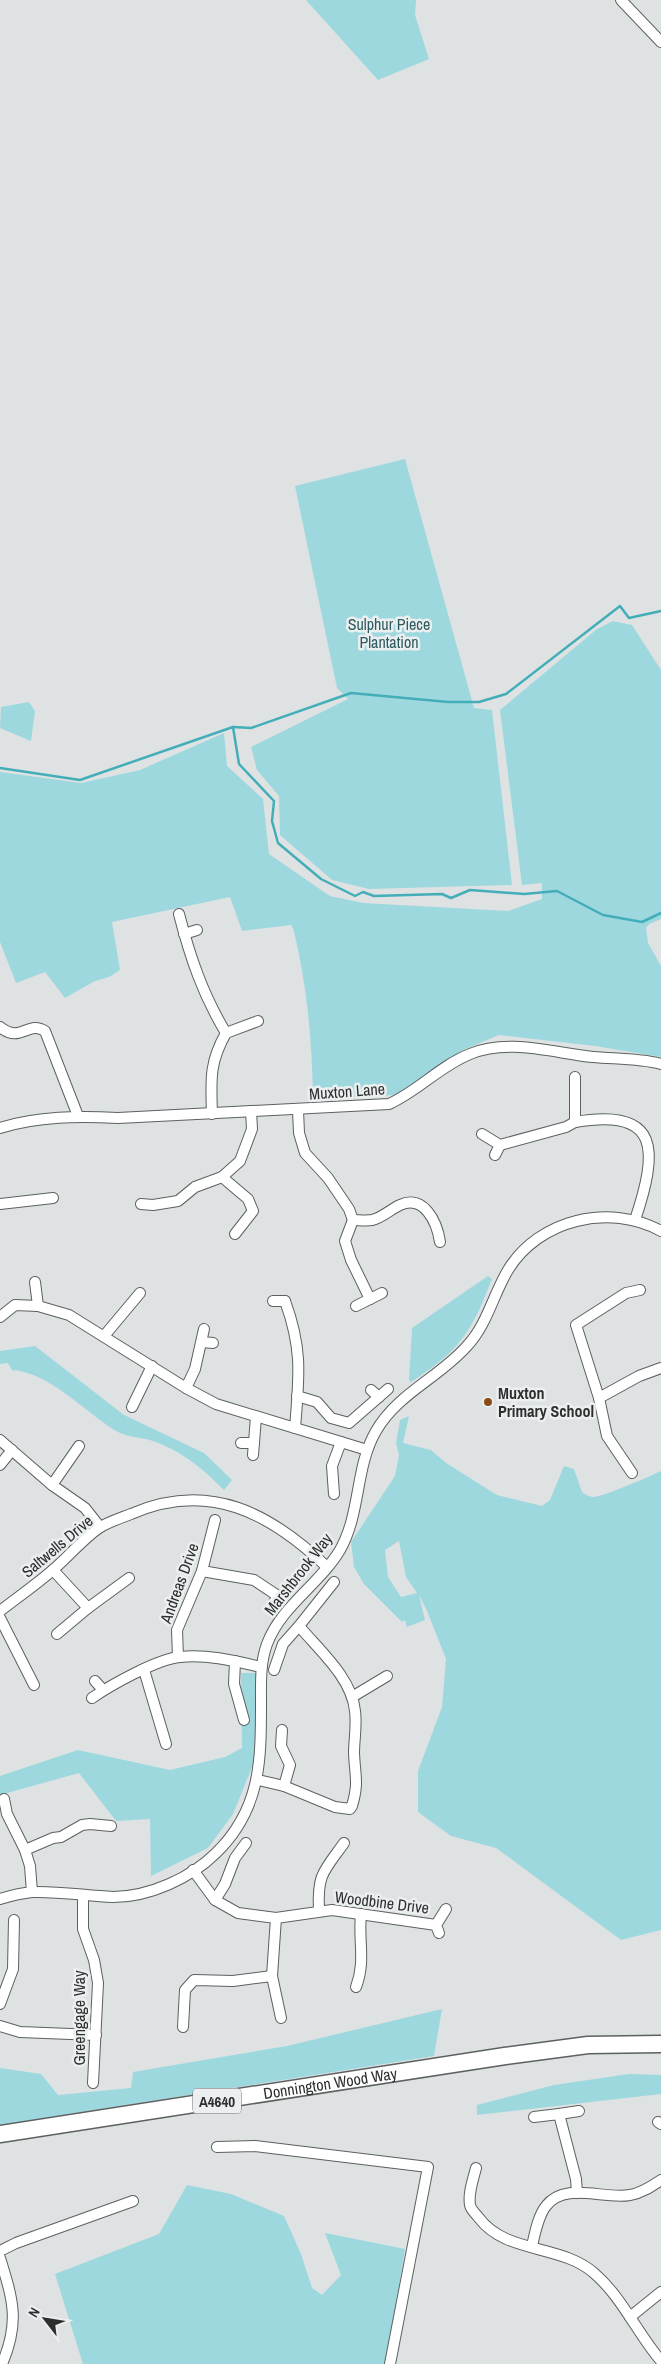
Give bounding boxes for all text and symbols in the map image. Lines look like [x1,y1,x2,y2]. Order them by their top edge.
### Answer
park label: Sulphur Piece Plantation [348,613,430,653]
street label: Muxton Lane [308,1077,386,1105]
place label: Muxton Primary School [498,1382,594,1422]
marker: Muxton Primary School [482,1396,494,1408]
street label: Saltwells Drive [17,1510,97,1582]
street label: Marshbrook Way [259,1528,337,1620]
street label: Andreas Drive [154,1540,204,1627]
street label: Woodbine Drive [334,1885,430,1919]
street label: Greengage Way [68,1970,90,2066]
street label: Donnington Wood Way [262,2062,399,2104]
road number: A4640 [193,2088,241,2114]
north arrow [20,2294,70,2344]
text: N [24,2304,44,2320]

